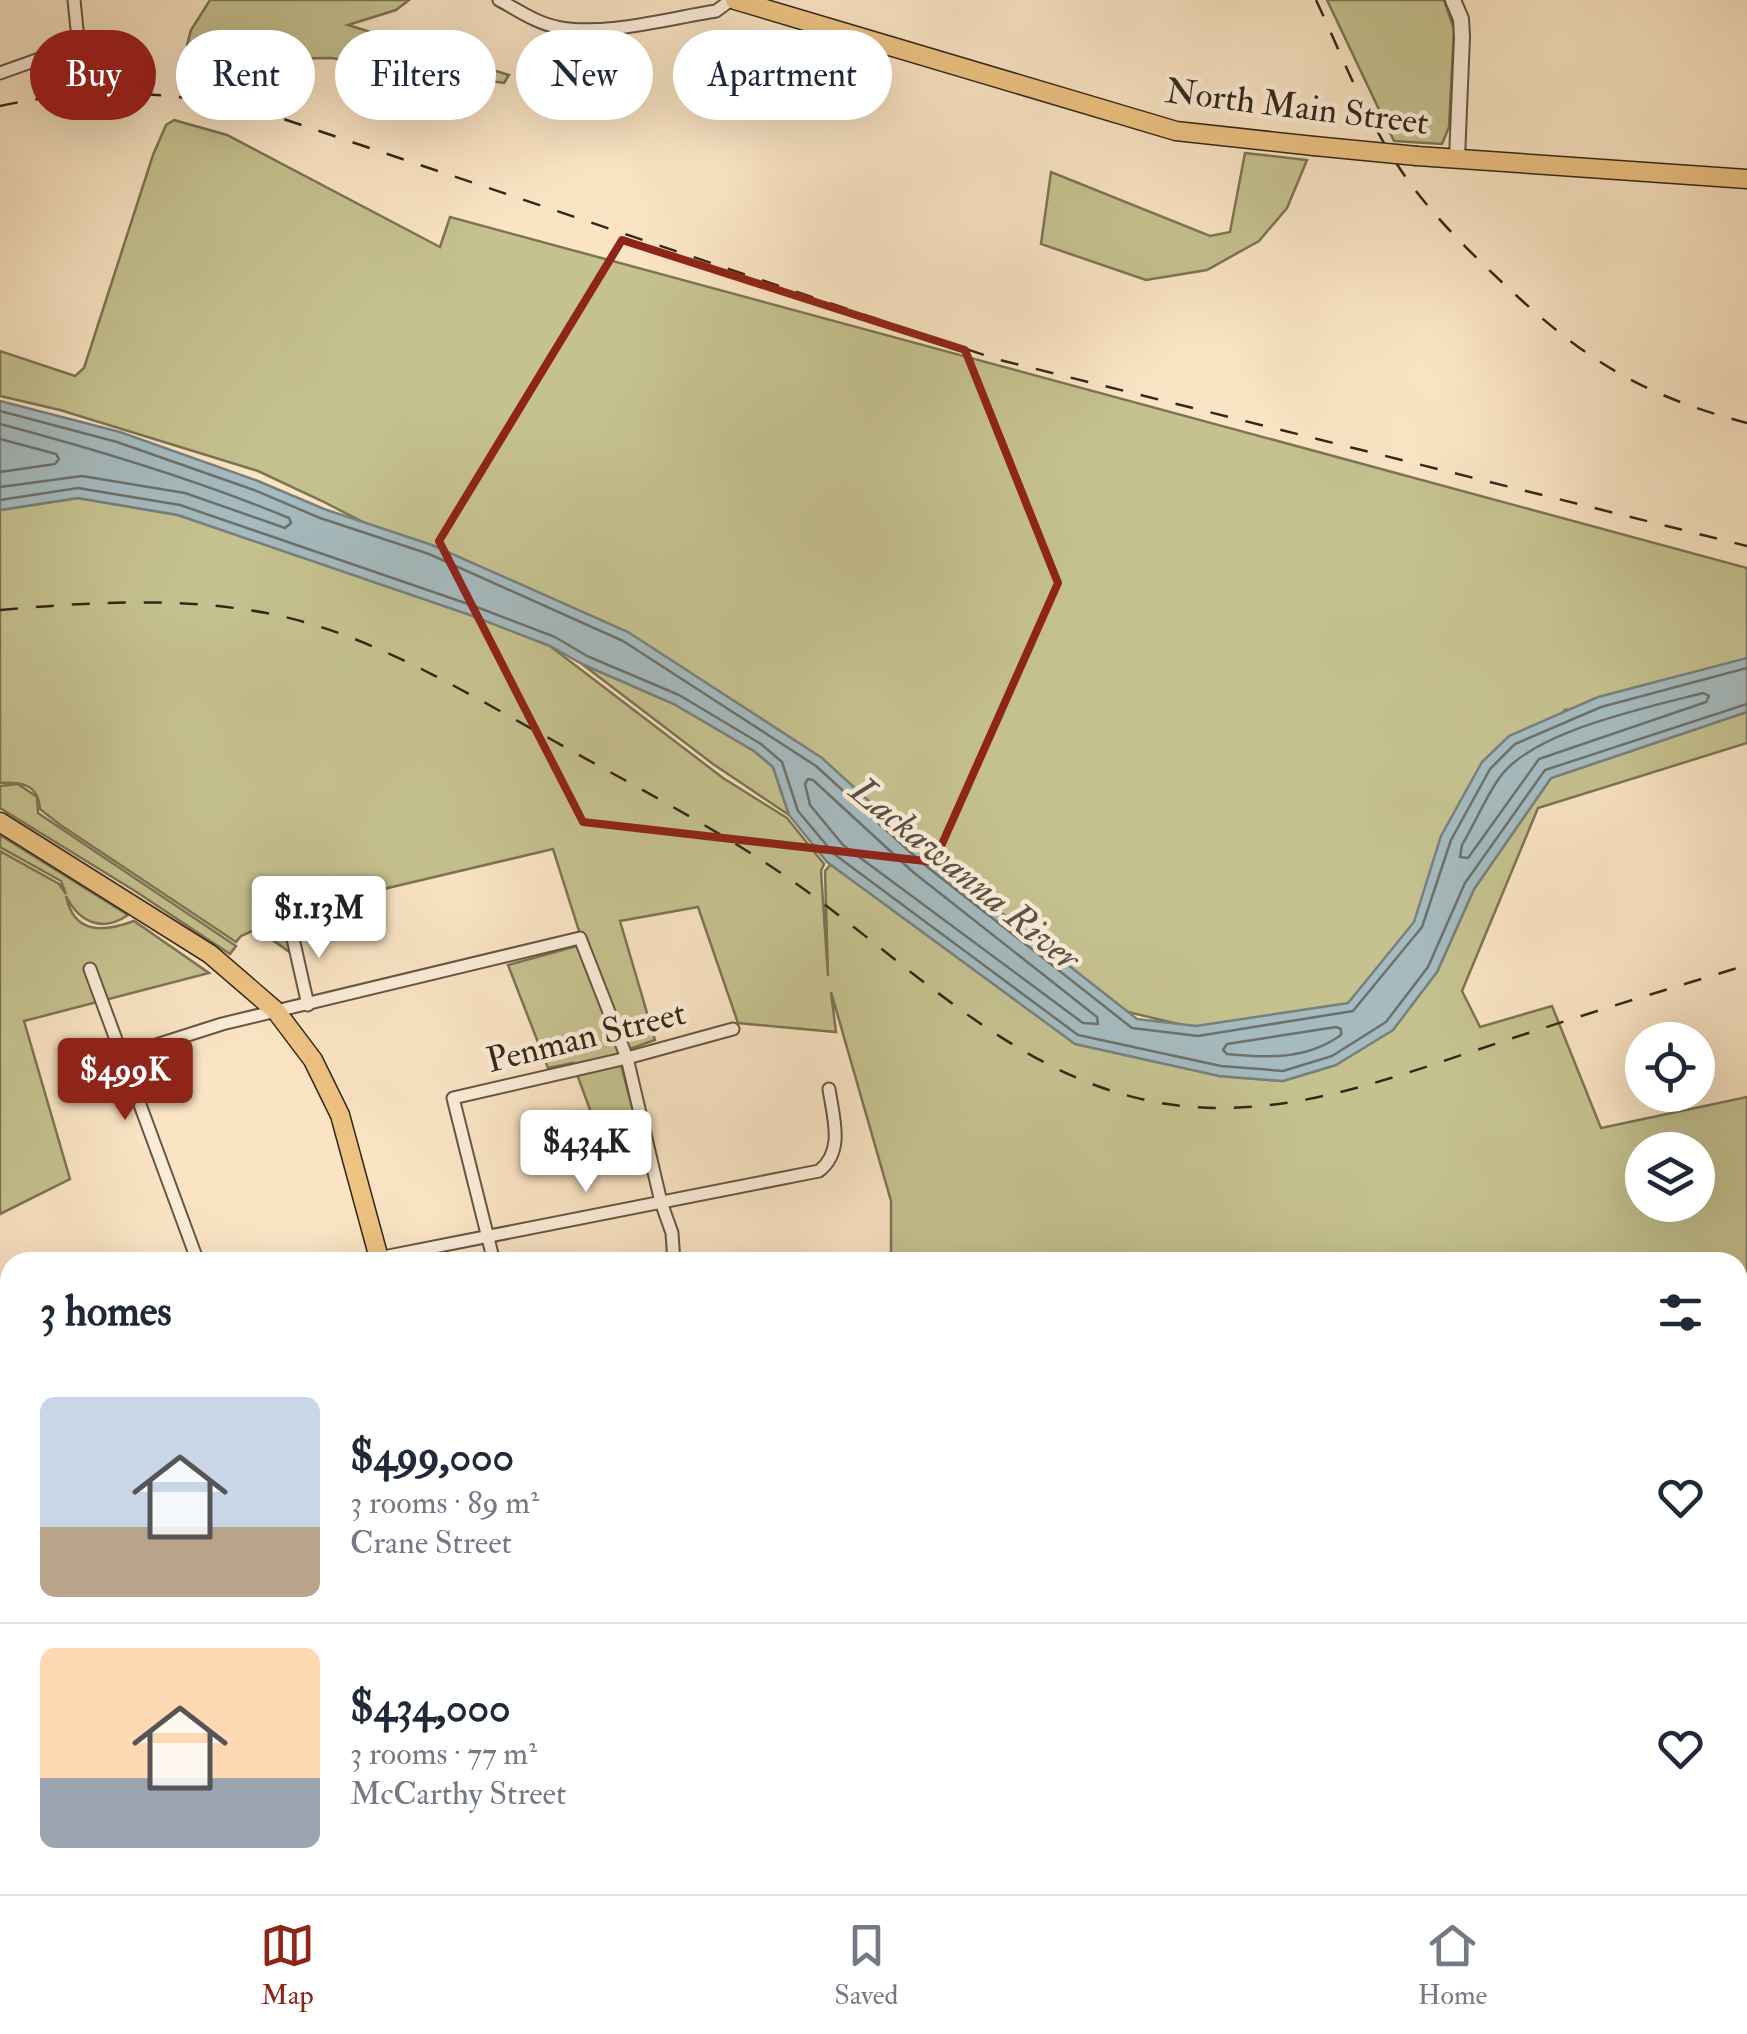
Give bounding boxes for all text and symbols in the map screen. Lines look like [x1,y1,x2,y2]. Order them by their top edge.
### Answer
chip: Buy [30,30,156,120]
chip: Rent [176,30,315,120]
chip: Filters [335,30,496,120]
chip: New [516,30,653,120]
chip: Apartment [673,30,892,120]
street label: North Main Street [1163,69,1431,145]
water label: Lackawanna River [839,765,1091,983]
pin: $1.13M [238,876,400,961]
text: $1.13M [274,888,364,928]
street label: Penman Street [482,991,690,1083]
map controls [1625,1022,1715,1222]
button: locate [1625,1022,1715,1112]
pin: $499K [55,1038,195,1123]
text: $499K [80,1050,170,1090]
pin: $434K [516,1110,656,1195]
text: $434K [542,1122,630,1162]
button: layers [1625,1132,1715,1222]
icon: filters [1653,1285,1708,1340]
text: 3 homes [40,1286,172,1338]
text: $499,000 [350,1431,514,1483]
icon: home [120,1437,240,1557]
icon: heart [1653,1470,1708,1525]
text: 3 rooms · 89 m² [350,1483,539,1523]
text: Crane Street [350,1523,512,1563]
text: $434,000 [350,1682,511,1734]
icon: home [120,1688,240,1808]
icon: heart [1653,1721,1708,1776]
text: 3 rooms · 77 m² [350,1734,537,1774]
text: McCarthy Street [350,1774,566,1814]
tab: Map [260,1918,315,2013]
tab: Saved [834,1918,898,2013]
tab: Home [1418,1918,1487,2013]

